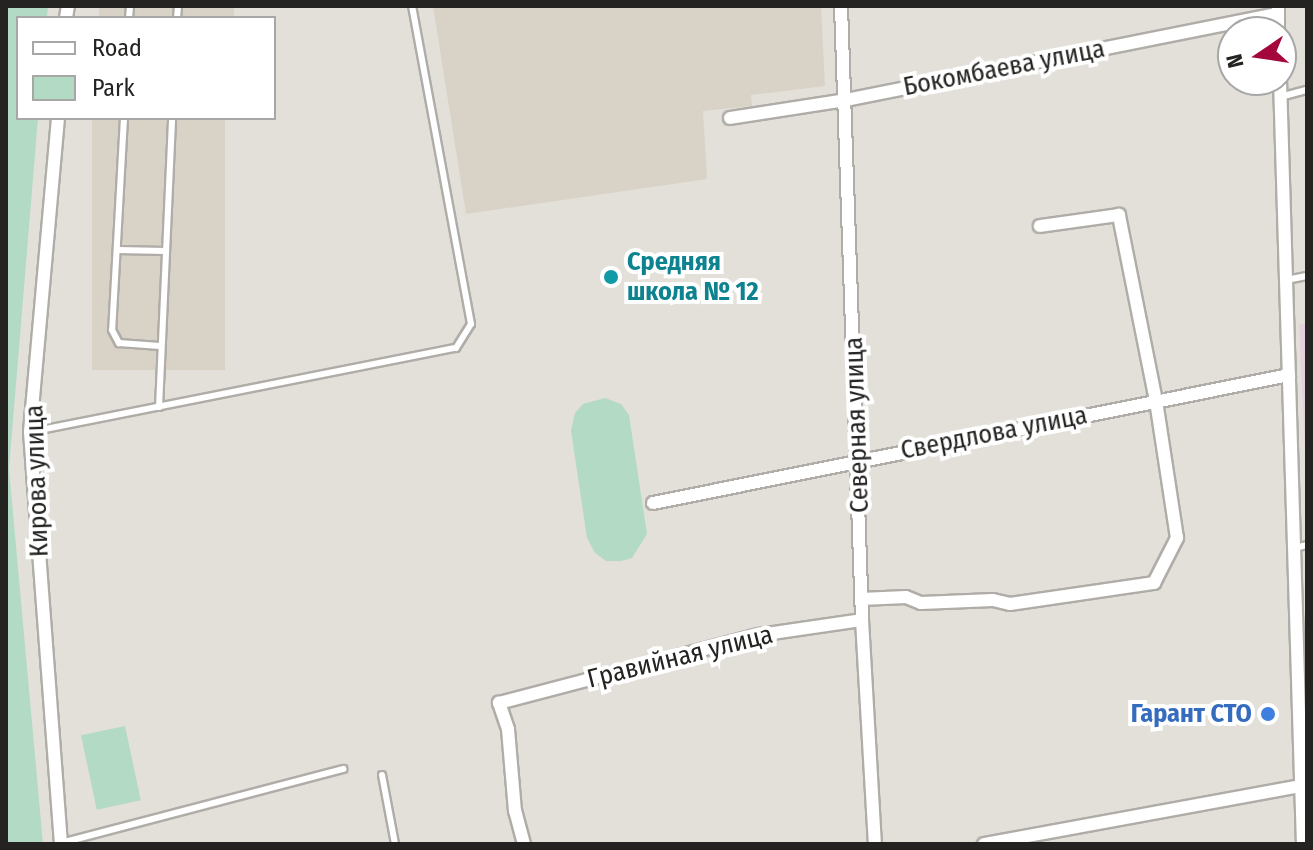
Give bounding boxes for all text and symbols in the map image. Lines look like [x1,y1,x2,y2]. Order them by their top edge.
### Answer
legend [16,16,276,120]
north arrow [1217,16,1297,96]
street label: Бокомбаева улица [901,33,1107,103]
text: Road [92,34,142,62]
text: N [1220,52,1250,71]
text: Park [92,74,135,102]
place label: Средняя школа № 12 [627,246,758,308]
marker: Средняя школа № 12 [602,268,620,286]
street label: Северная улица [838,337,876,513]
street label: Свердлова улица [898,400,1090,466]
street label: Кирова улица [19,404,55,558]
street label: Гравийная улица [584,619,776,695]
place label: Гарант СТО [1131,698,1252,730]
marker: Гарант СТО [1259,705,1277,723]

